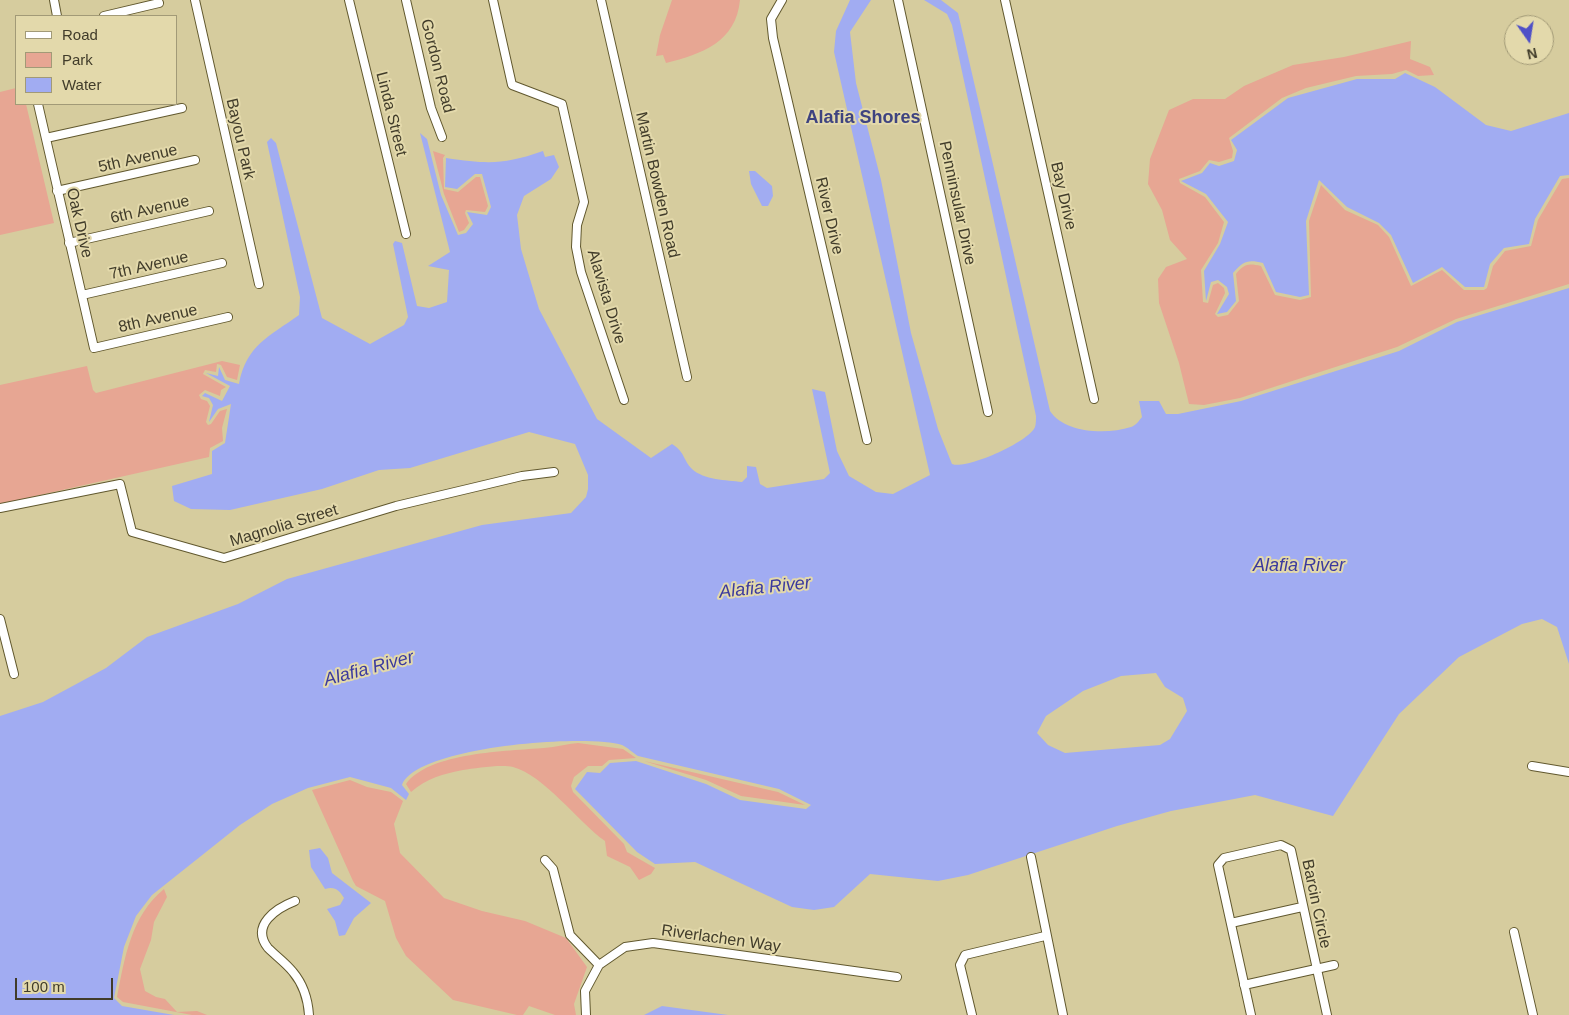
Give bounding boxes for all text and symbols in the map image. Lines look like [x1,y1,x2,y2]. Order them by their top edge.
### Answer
legend [15,15,178,105]
north arrow [1504,15,1554,65]
street label: Gordon Road [416,17,458,115]
text: Road [62,26,98,43]
text: N [1525,45,1539,63]
text: Park [62,51,93,68]
street label: Linda Street [371,70,411,158]
text: Water [62,76,101,93]
street label: Bayou Park [221,97,259,181]
district label: Alafia Shores [805,107,921,129]
street label: Martin Bowden Road [631,110,683,260]
street label: Penninsular Drive [934,139,980,267]
street label: 5th Avenue [97,141,179,177]
street label: Bay Drive [1046,160,1080,232]
street label: River Drive [811,175,847,257]
street label: Oak Drive [62,186,96,260]
street label: 6th Avenue [109,192,191,228]
street label: Alavista Drive [583,247,629,347]
street label: 7th Avenue [108,248,190,284]
street label: 8th Avenue [117,301,199,337]
street label: Magnolia Street [228,500,340,552]
water label: Alafia River [1253,555,1345,577]
water label: Alafia River [718,572,812,604]
water label: Alafia River [322,647,416,691]
street label: Barcin Circle [1297,858,1335,950]
street label: Riverlachen Way [660,921,782,957]
scale bar [18,968,115,1000]
text: 100 m [23,978,65,995]

